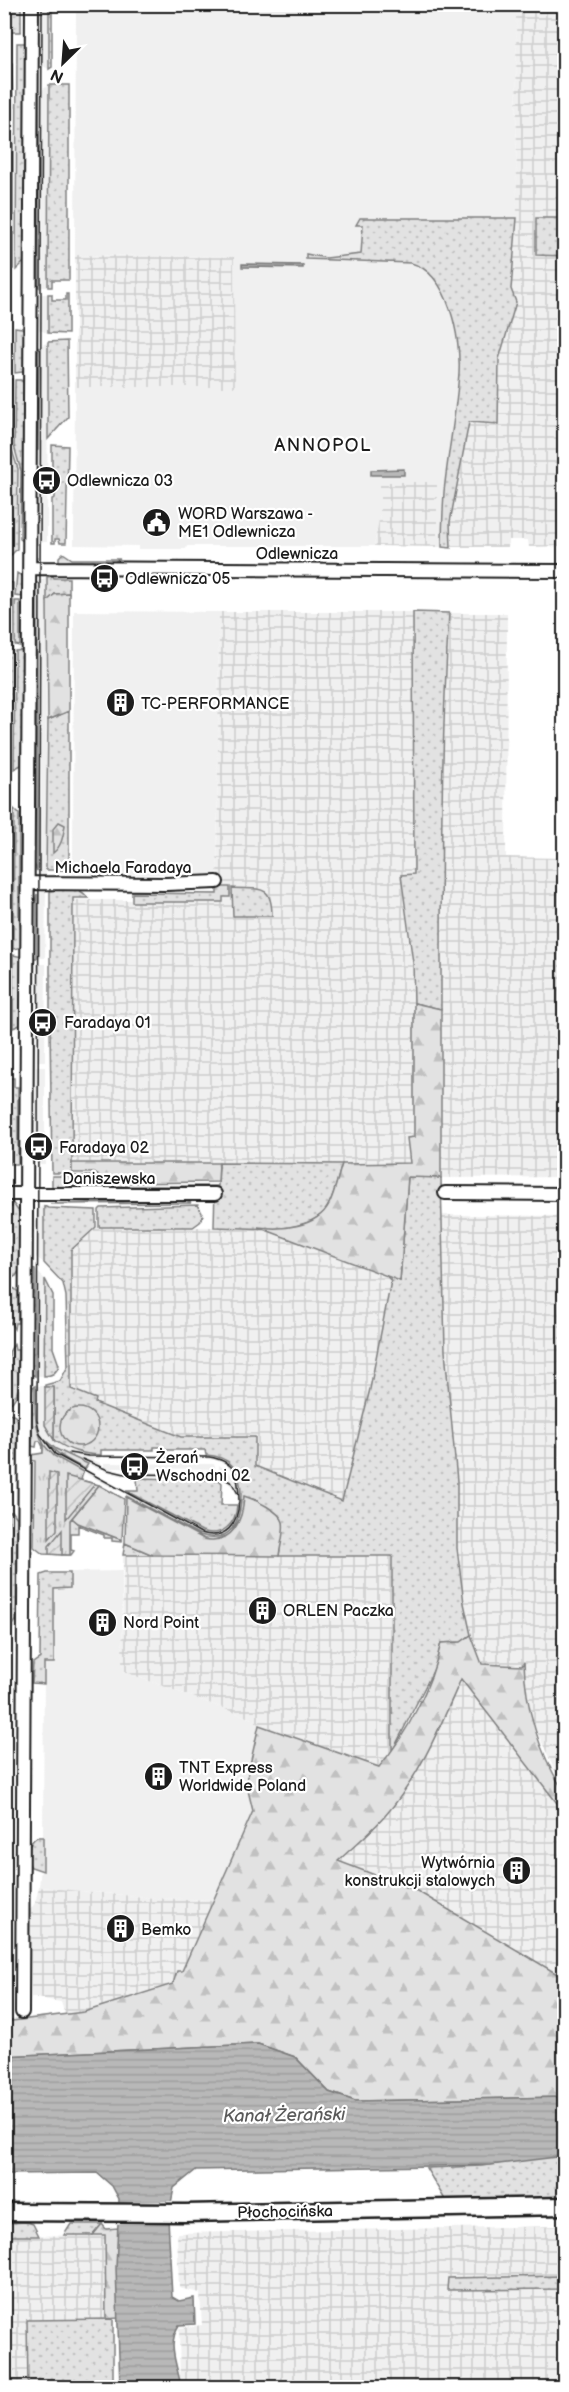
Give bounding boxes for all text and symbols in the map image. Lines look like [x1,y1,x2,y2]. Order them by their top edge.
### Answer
north arrow [33,33,93,93]
text: N [48,64,67,86]
district label: ANNOPOL [274,435,372,456]
bus stop icon: Odlewnicza 03 [30,464,62,496]
place label: Odlewnicza 03 [67,472,173,491]
place label: WORD Warszawa - ME1 Odlewnicza [178,505,313,542]
public building icon: WORD Warszawa - ME1 Odlewnicza [141,506,173,538]
street label: Odlewnicza [256,545,338,564]
bus stop icon: Odlewnicza 05 [88,562,120,594]
place label: Odlewnicza 05 [125,570,231,589]
building icon: TC-PERFORMANCE [104,687,136,719]
place label: TC-PERFORMANCE [141,695,289,714]
street label: Michaela Faradaya [55,859,192,878]
bus stop icon: Faradaya 01 [27,1006,59,1038]
place label: Faradaya 01 [64,1014,151,1033]
bus stop icon: Faradaya 02 [22,1131,54,1163]
place label: Faradaya 02 [59,1139,149,1158]
street label: Daniszewska [62,1170,156,1189]
place label: Żerań Wschodni 02 [155,1447,251,1486]
bus stop icon: Żerań Wschodni 02 [119,1450,151,1482]
building icon: ORLEN Paczka [246,1594,278,1626]
place label: ORLEN Paczka [283,1602,394,1621]
building icon: Nord Point [86,1606,118,1638]
place label: Nord Point [123,1614,199,1633]
place label: TNT Express Worldwide Poland [179,1759,306,1796]
building icon: TNT Express Worldwide Poland [142,1760,174,1792]
place label: Wytwórnia konstrukcji stalowych [345,1854,495,1891]
building icon: Wytwórnia konstrukcji stalowych [500,1855,532,1887]
building icon: Bemko [104,1913,136,1945]
place label: Bemko [141,1921,191,1940]
water label: Kanał Żerański [223,2103,346,2127]
street label: Płochocińska [237,2202,333,2223]

